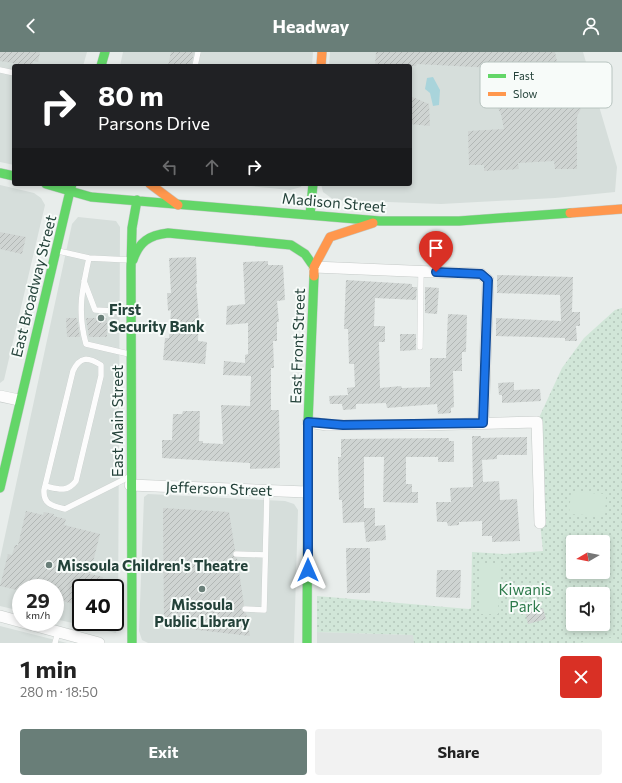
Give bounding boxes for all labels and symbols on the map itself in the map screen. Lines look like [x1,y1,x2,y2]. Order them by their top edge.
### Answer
legend [480,62,612,108]
text: Fast [513,69,535,82]
text: Slow [513,87,538,100]
street label: Madison Street [281,188,387,216]
street label: East Broadway Street [7,213,59,359]
pin [419,231,453,272]
street label: East Front Street [286,288,308,404]
place label: First Security Bank [109,300,205,335]
marker: First Security Bank [96,313,106,323]
street label: East Main Street [108,365,126,477]
street label: Jefferson Street [165,477,273,499]
north arrow [566,535,610,579]
position arrow [287,549,329,591]
place label: Missoula Children's Theatre [57,556,248,574]
marker: Missoula Children's Theatre [44,560,54,570]
speed limit sign: 40 [72,579,124,631]
park label: Kiwanis Park [499,580,552,615]
marker: Missoula Public Library [197,584,207,594]
place label: Missoula Public Library [154,595,251,630]

